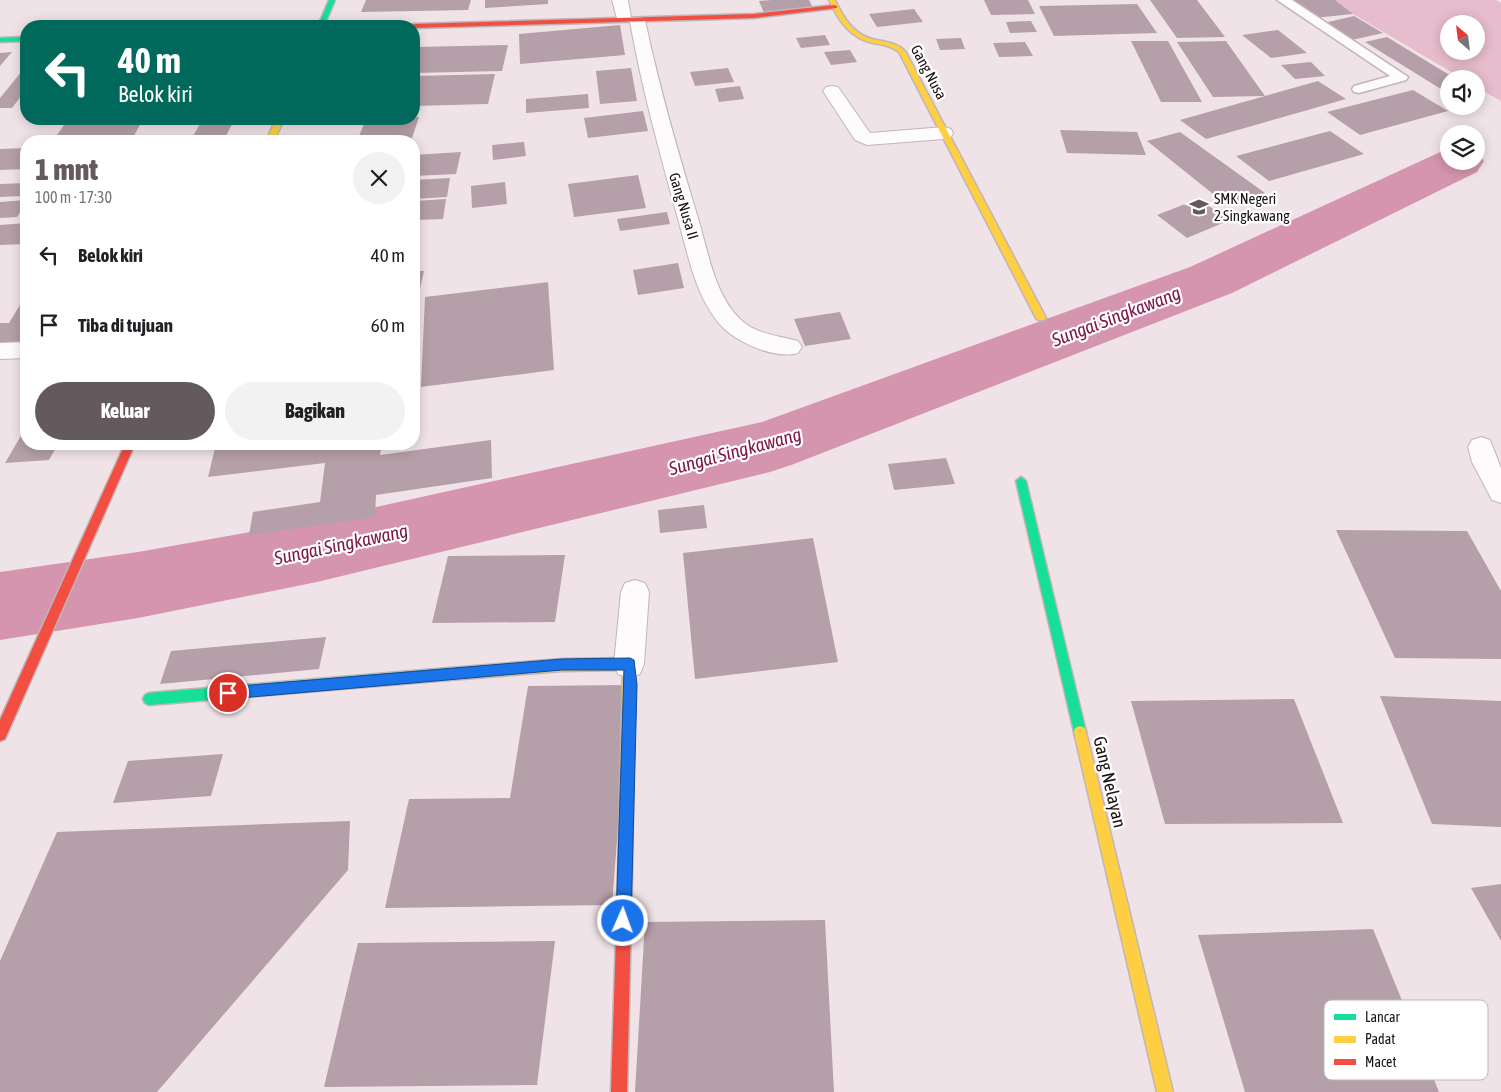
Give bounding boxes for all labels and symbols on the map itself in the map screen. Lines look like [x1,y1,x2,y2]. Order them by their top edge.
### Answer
north arrow [1440,15,1485,60]
street label: Gang Nusa [908,42,950,102]
street label: Gang Nusa II [666,171,702,241]
place label: SMK Negeri 2 Singkawang [1214,190,1290,224]
school or university icon: SMK Negeri 2 Singkawang [1188,196,1210,218]
water label: Sungai Singkawang [1048,281,1184,351]
water label: Sungai Singkawang [665,423,804,480]
water label: Sungai Singkawang [271,519,410,569]
pin [207,672,249,714]
street label: Gang Nelayan [1089,734,1131,830]
position arrow [596,894,648,946]
legend [1324,1000,1488,1080]
text: Lancar [1365,1009,1400,1025]
text: Padat [1365,1031,1395,1047]
text: Macet [1365,1054,1396,1070]

